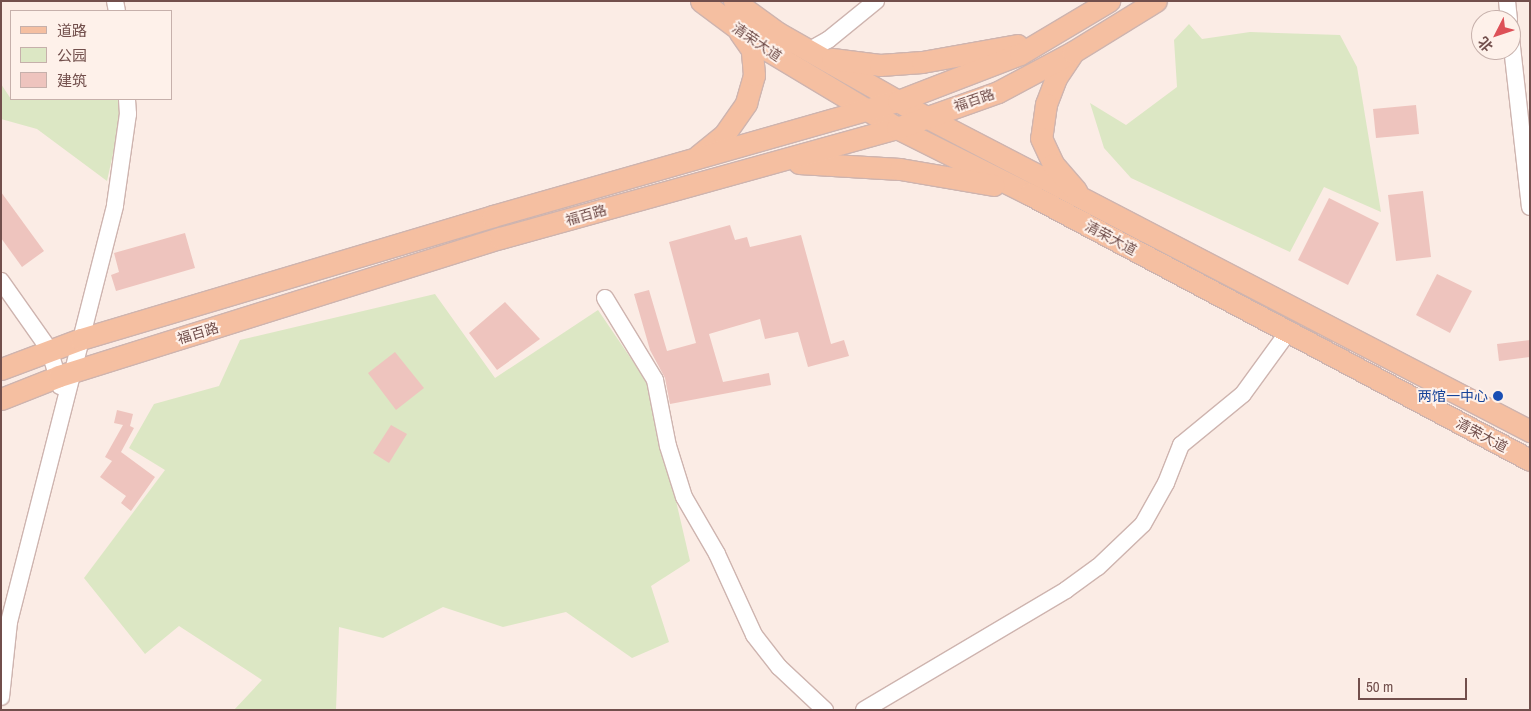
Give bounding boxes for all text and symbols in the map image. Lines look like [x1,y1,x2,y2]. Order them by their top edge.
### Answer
legend [10,10,172,100]
north arrow [1471,10,1521,60]
street label: 清荣大道 [729,19,785,65]
text: 道路 [57,20,87,41]
text: 北 [1474,33,1497,55]
text: 公园 [57,45,87,66]
text: 建筑 [57,70,87,91]
street label: 福百路 [951,85,997,115]
street label: 福百路 [563,201,609,229]
street label: 清荣大道 [1082,217,1140,259]
street label: 福百路 [175,319,221,347]
place label: 两馆一中心 [1418,388,1488,404]
marker: 两馆一中心 [1492,390,1504,402]
street label: 清荣大道 [1453,414,1511,456]
scale bar [1361,668,1470,700]
text: 50 m [1366,676,1393,697]

